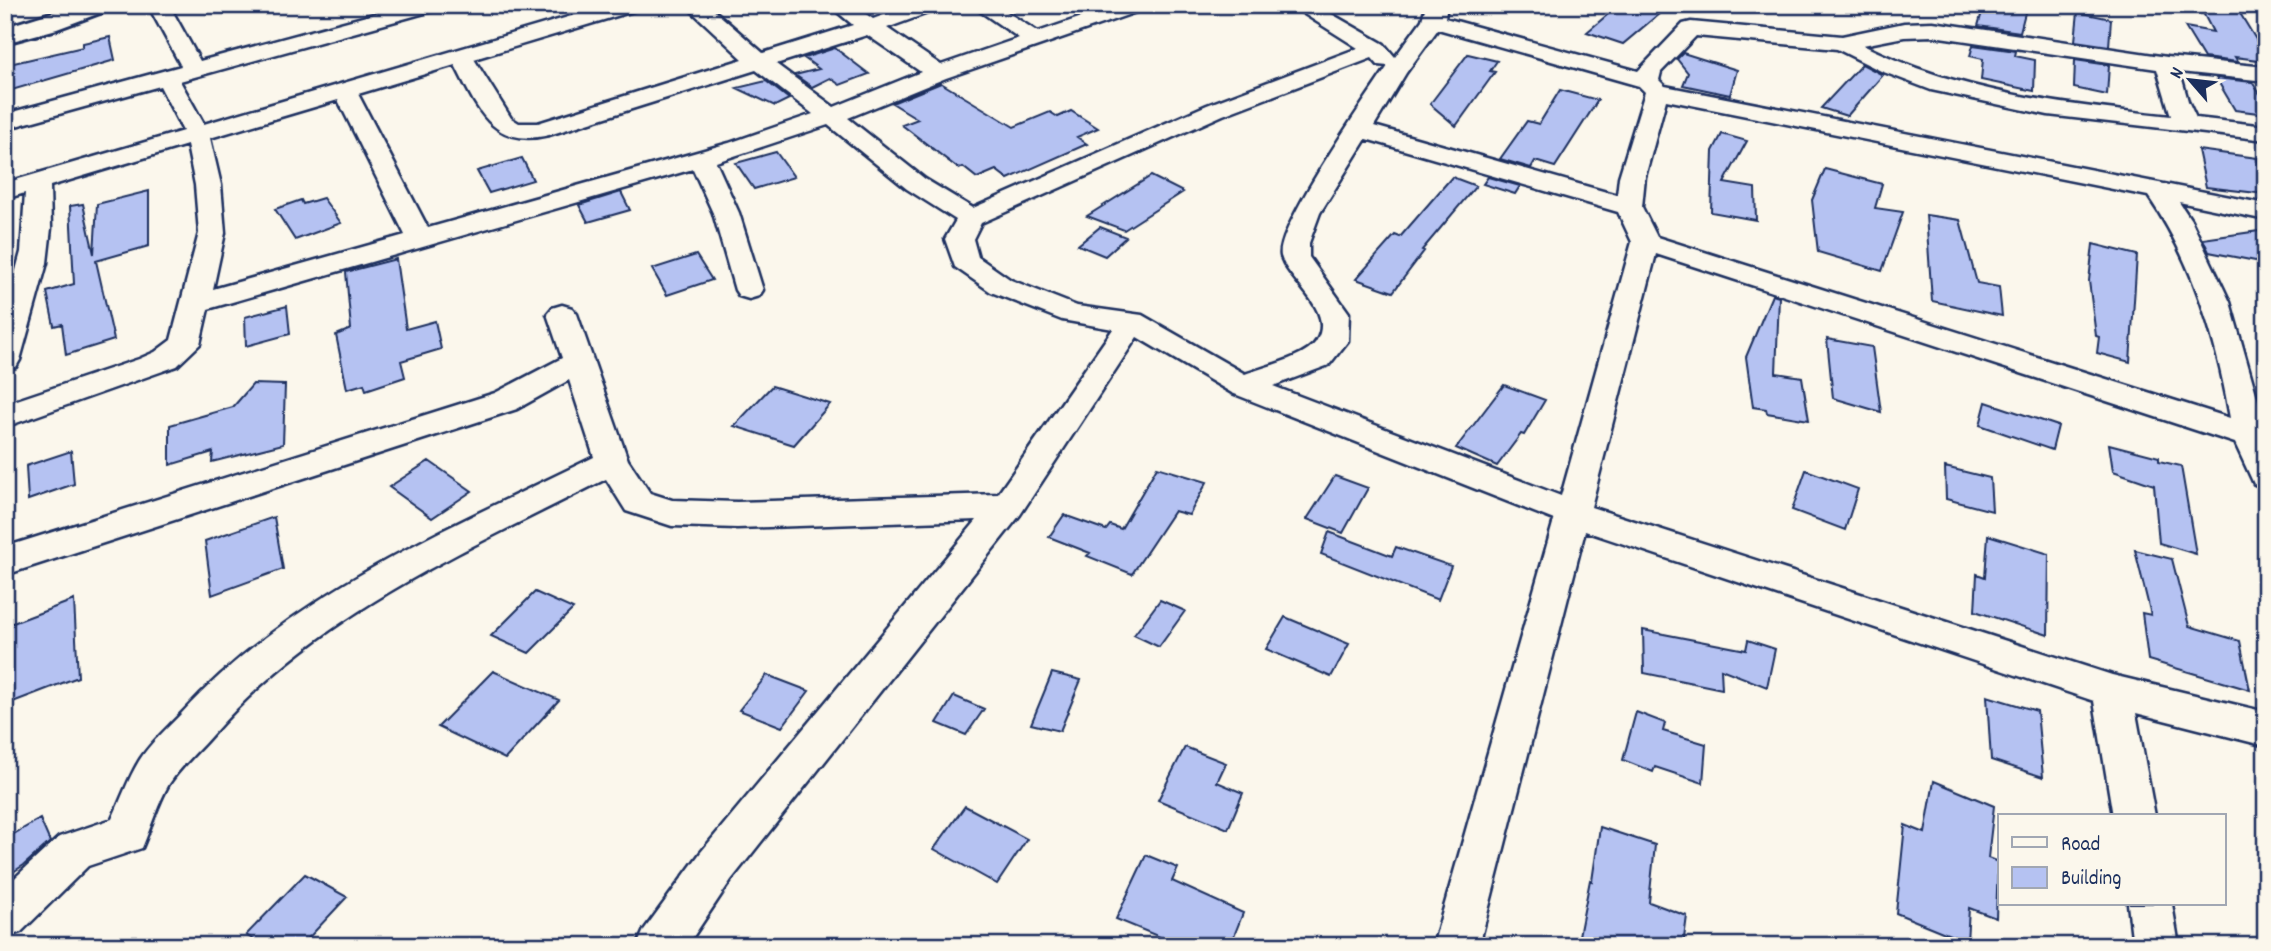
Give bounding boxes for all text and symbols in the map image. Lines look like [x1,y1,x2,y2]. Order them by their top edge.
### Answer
north arrow [2156,46,2226,116]
text: N [2164,63,2192,84]
legend [1998,814,2226,906]
text: Road [2061,831,2100,861]
text: Building [2061,865,2121,895]

